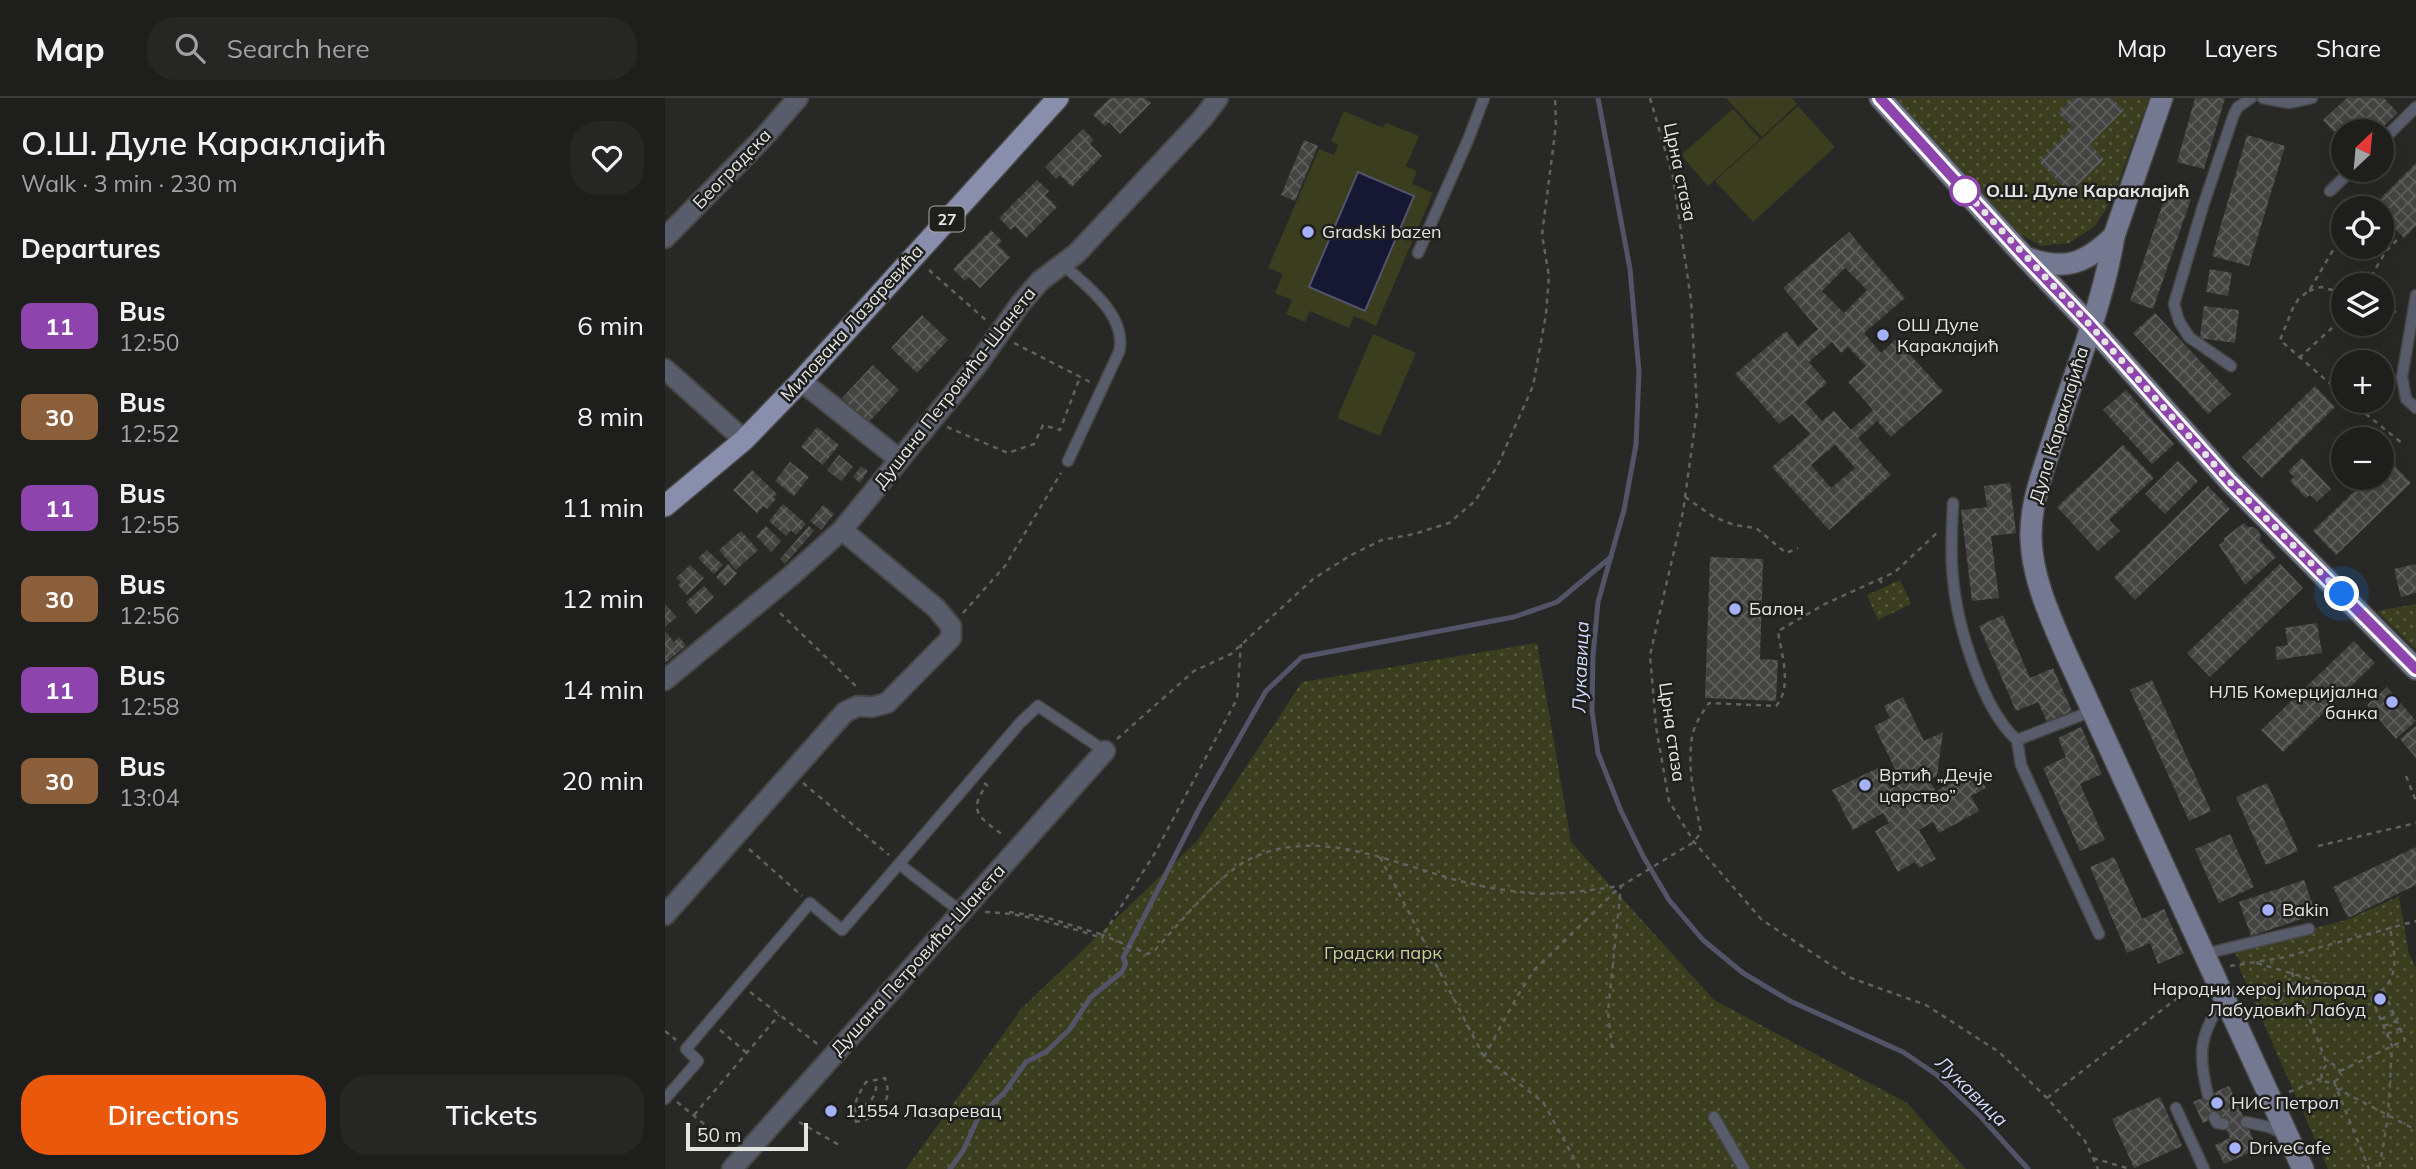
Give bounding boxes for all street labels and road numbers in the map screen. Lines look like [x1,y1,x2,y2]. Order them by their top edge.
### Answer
street label: Црна стаза [1659,120,1702,223]
street label: Београдска [687,124,776,214]
road number: 27 [929,206,965,232]
street label: Милована Лазаревића [775,240,928,406]
street label: Душана Петровића-Шанета [869,282,1041,493]
street label: Дула Караклајића [2024,344,2093,506]
street label: Црна стаза [1654,681,1691,783]
street label: Душана Петровића-Шанета [825,859,1010,1060]

